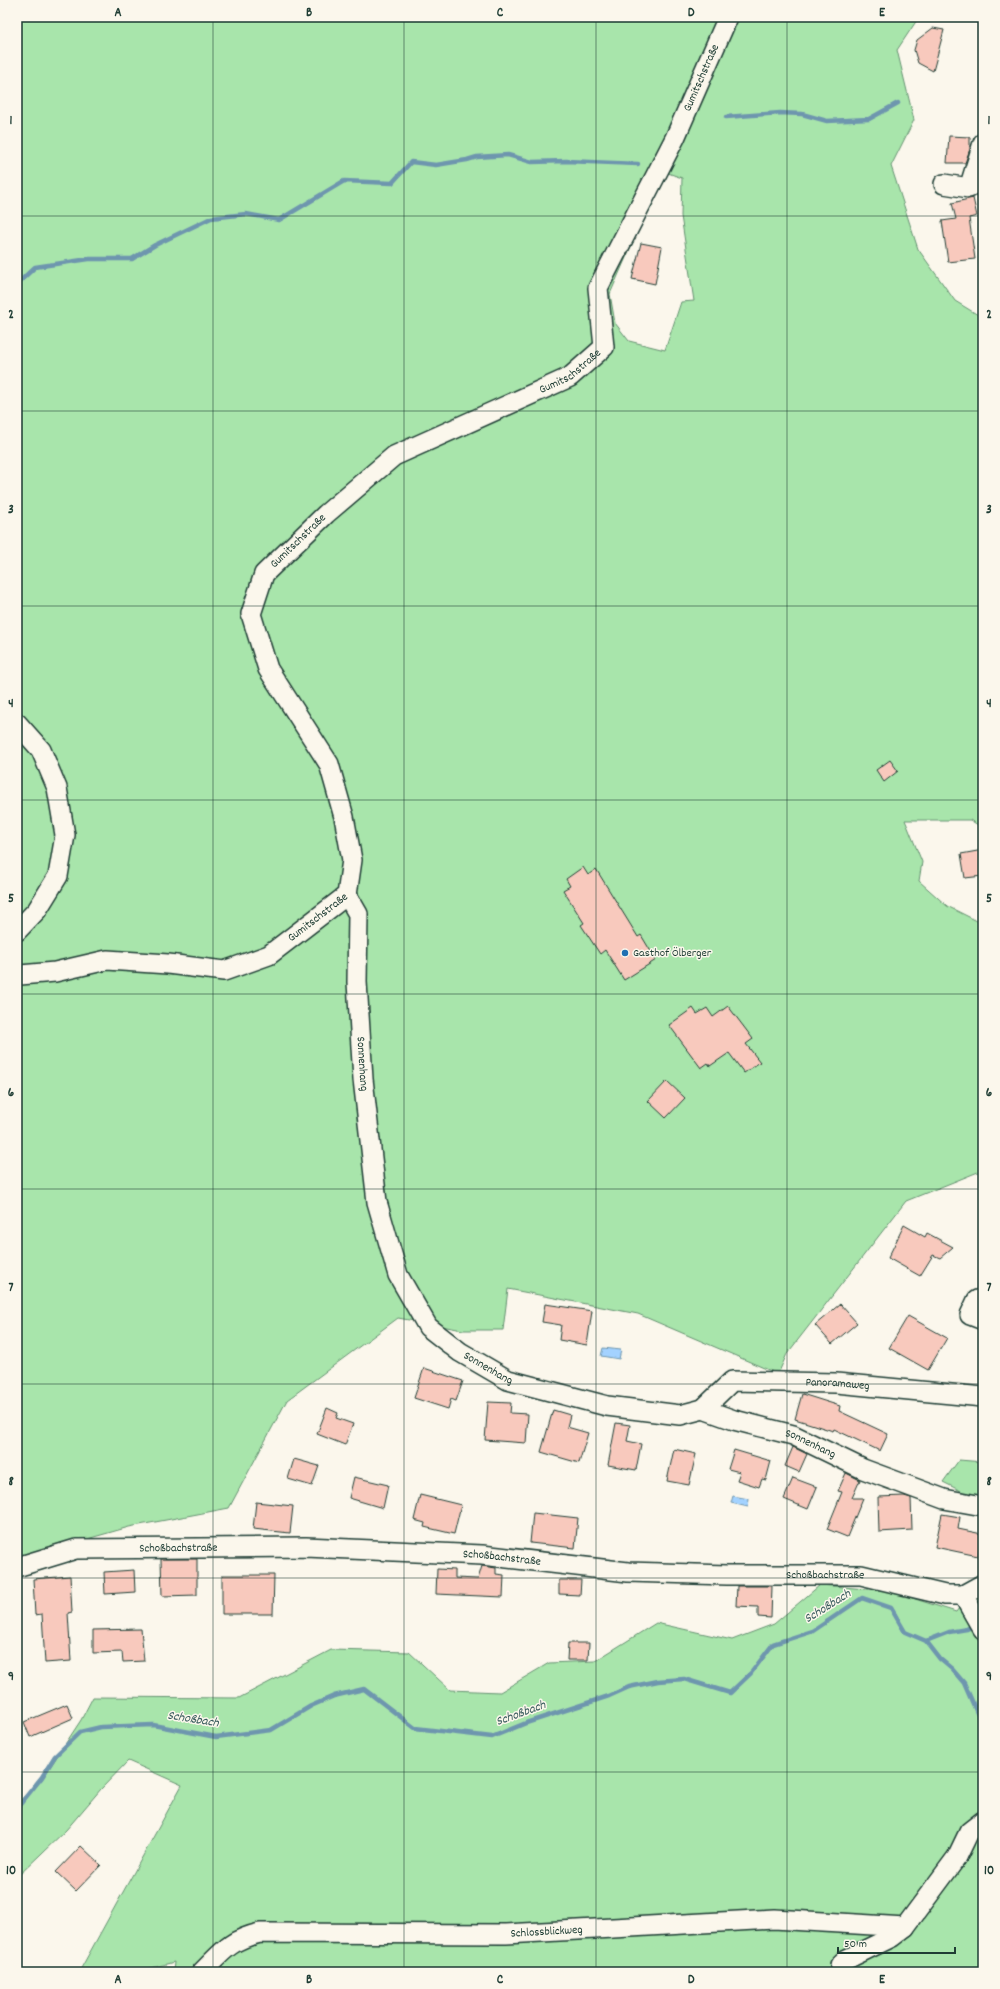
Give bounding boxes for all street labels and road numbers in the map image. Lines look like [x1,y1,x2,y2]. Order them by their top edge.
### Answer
street label: Gumitschstraße [679,41,724,114]
street label: Gumitschstraße [536,345,605,398]
street label: Gumitschstraße [266,510,330,572]
street label: Gumitschstraße [284,889,352,946]
street label: Sonnenhang [352,1036,373,1092]
street label: Sonnenhang [460,1347,514,1389]
street label: Panoramaweg [805,1374,870,1395]
street label: Sonnenhang [783,1425,839,1463]
street label: Schoßbachstraße [139,1539,218,1557]
street label: Schoßbachstraße [463,1546,542,1570]
street label: Schoßbachstraße [786,1566,866,1584]
street label: Schlossblickweg [510,1921,583,1942]

